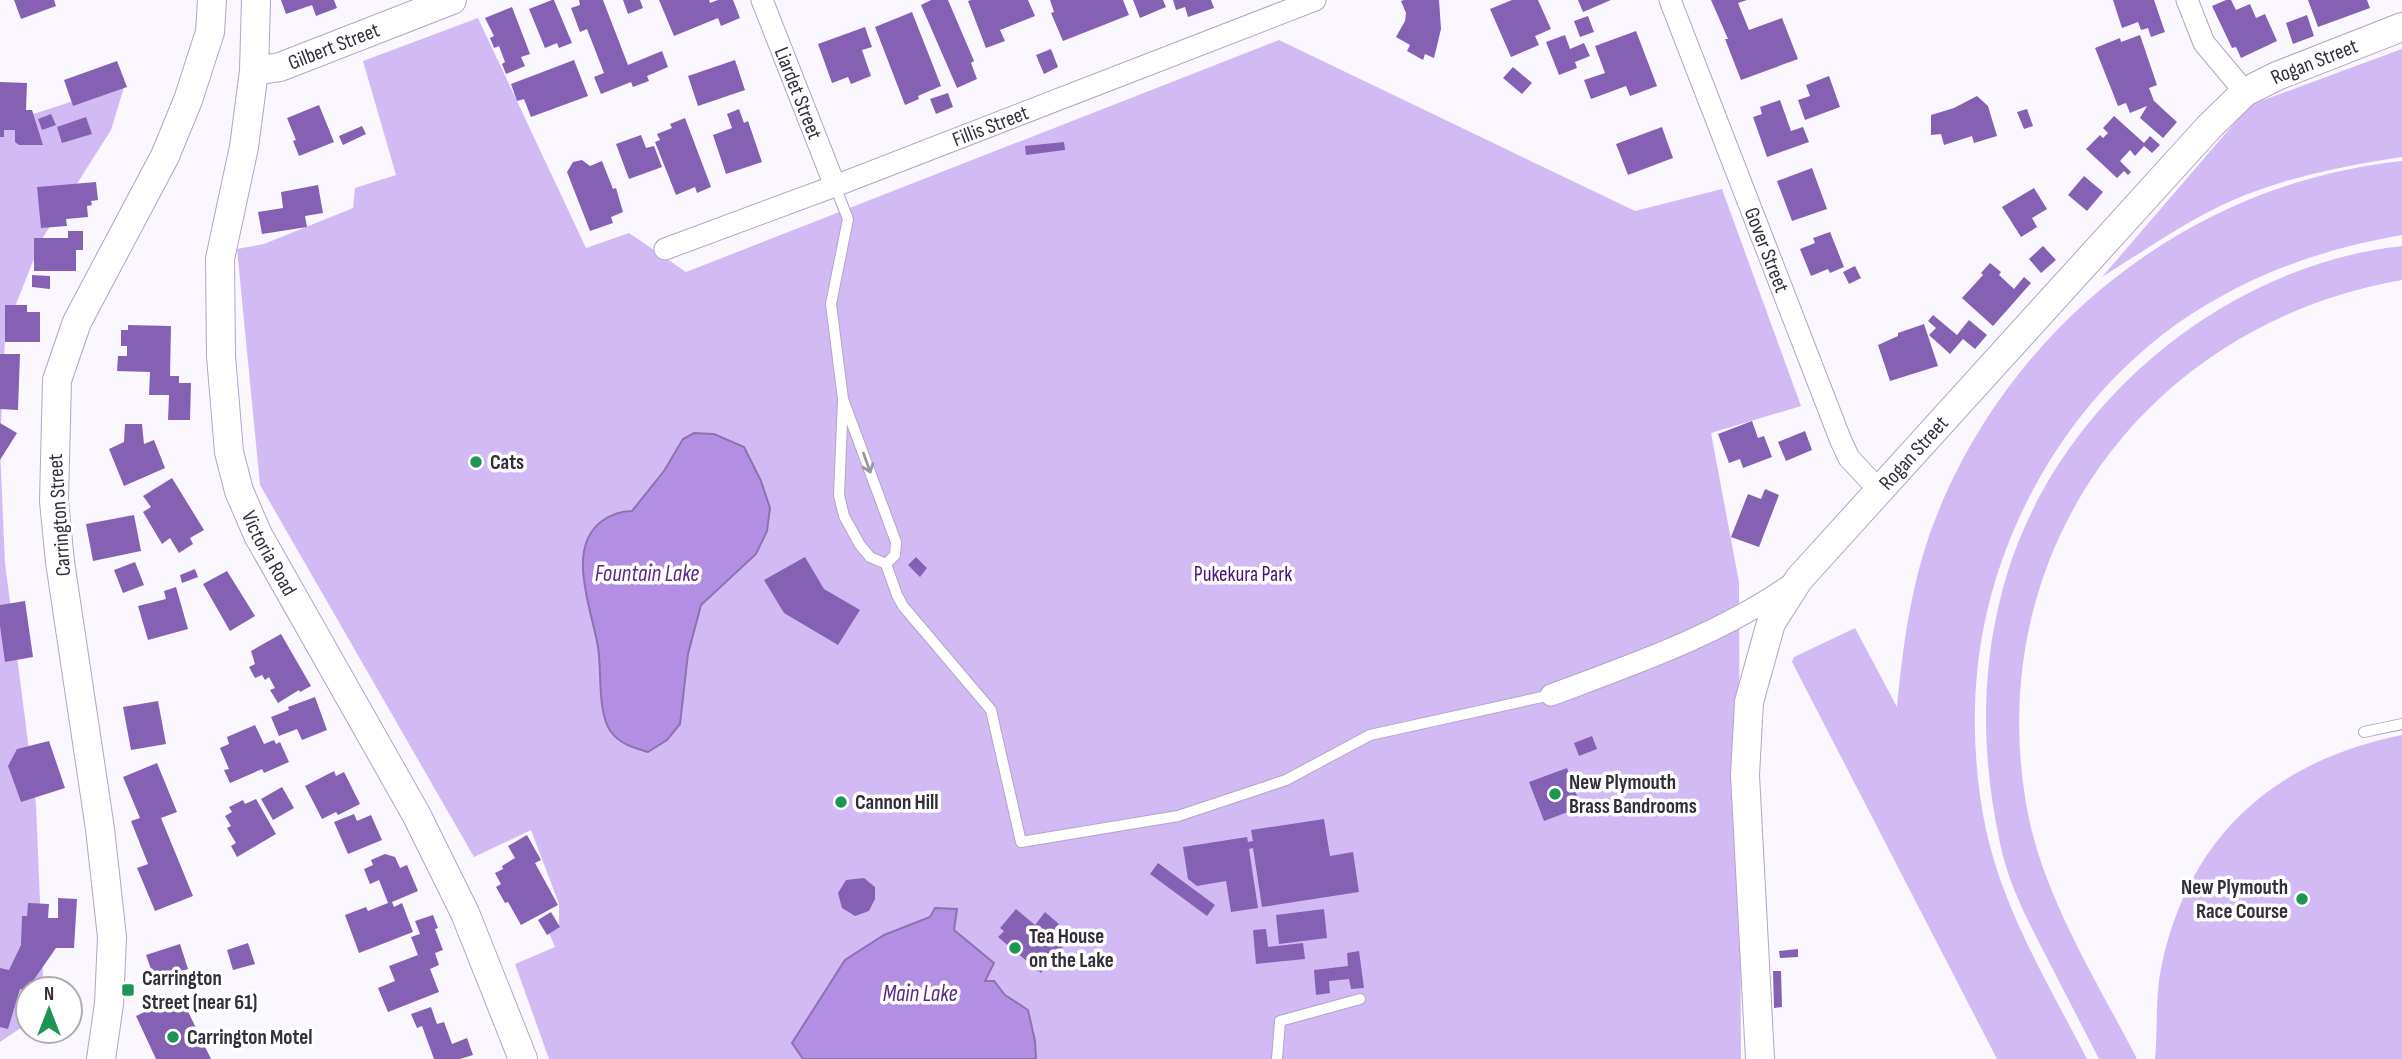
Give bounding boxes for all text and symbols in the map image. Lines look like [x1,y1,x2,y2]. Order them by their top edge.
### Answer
street label: Gilbert Street [285,17,383,76]
street label: Rogan Street [2267,34,2361,90]
street label: Liardet Street [769,44,827,143]
street label: Fillis Street [949,100,1032,152]
street label: Gover Street [1739,204,1794,296]
street label: Rogan Street [1874,411,1954,495]
place label: Cats [490,450,524,475]
one-way arrow [862,452,874,474]
street label: Carrington Street [43,453,76,577]
marker: Cats [468,454,484,470]
street label: Victoria Road [236,507,302,600]
water label: Fountain Lake [595,560,699,588]
park label: Pukekura Park [1194,562,1292,587]
place label: New Plymouth Brass Bandrooms [1569,770,1697,819]
marker: New Plymouth Brass Bandrooms [1547,786,1563,802]
place label: Cannon Hill [855,790,939,815]
marker: Cannon Hill [833,794,849,810]
place label: New Plymouth Race Course [2181,875,2288,924]
marker: New Plymouth Race Course [2294,891,2310,907]
place label: Tea House on the Lake [1029,924,1114,973]
marker: Tea House on the Lake [1007,940,1023,956]
place label: Carrington Street (near 61) [142,966,257,1015]
north arrow [14,975,84,1045]
water label: Main Lake [883,980,957,1008]
marker: Carrington Street (near 61) [120,982,136,998]
text: N [44,983,54,1006]
place label: Carrington Motel [187,1025,313,1050]
marker: Carrington Motel [165,1029,181,1045]

